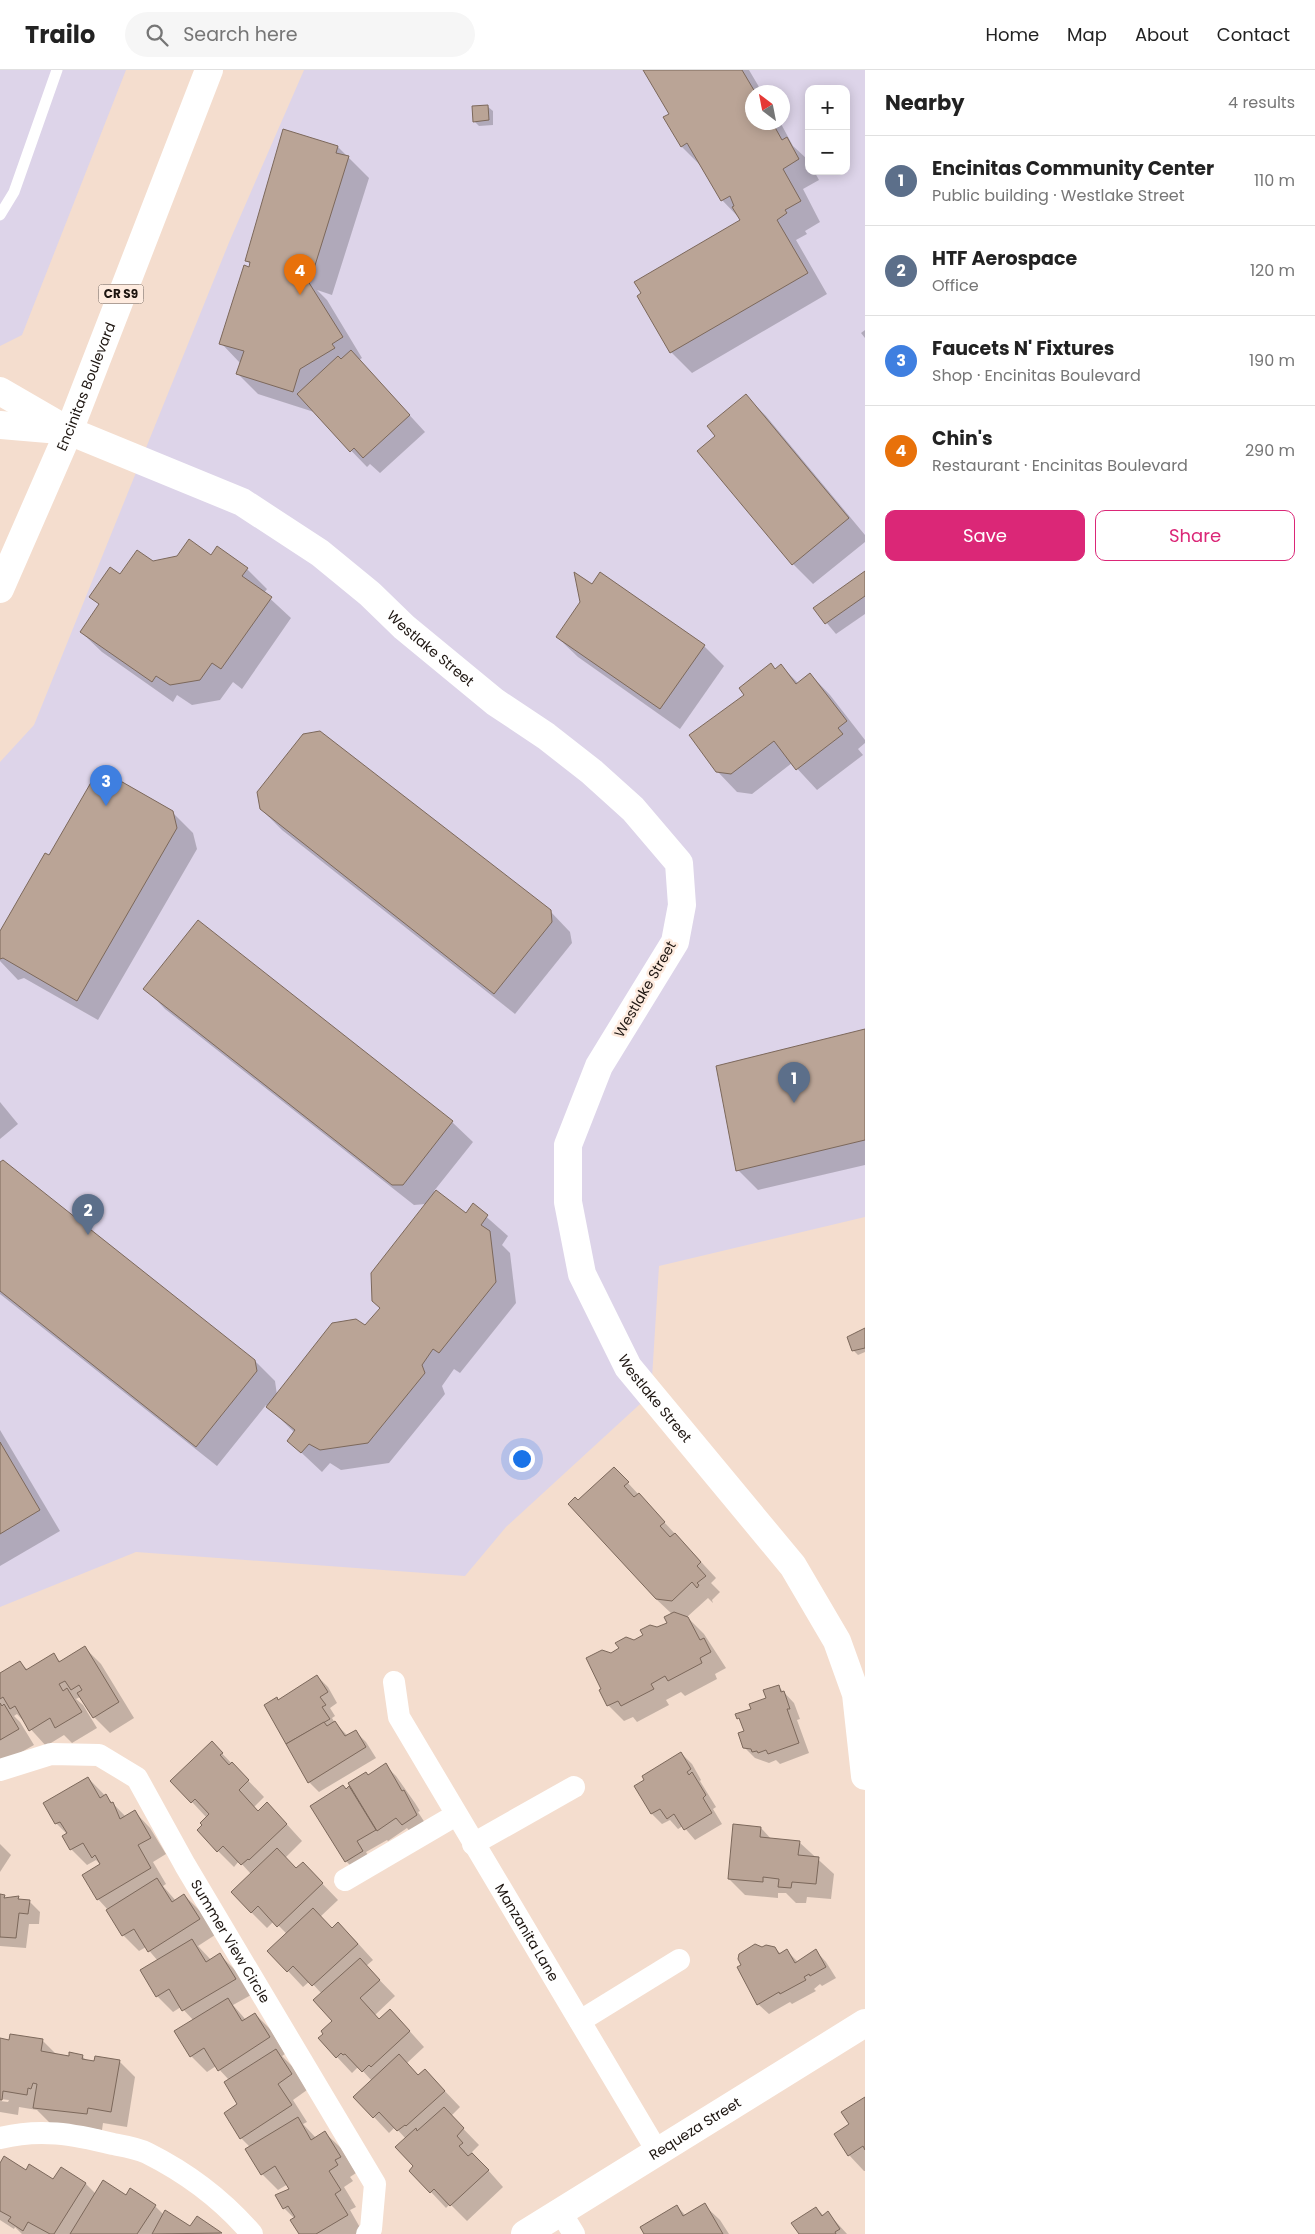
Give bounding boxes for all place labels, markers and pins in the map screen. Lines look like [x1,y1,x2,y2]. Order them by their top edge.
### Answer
pin: 4 [284,254,316,295]
pin: 3 [90,765,122,806]
pin: 1 [778,1062,810,1103]
pin: 2 [72,1194,104,1235]

